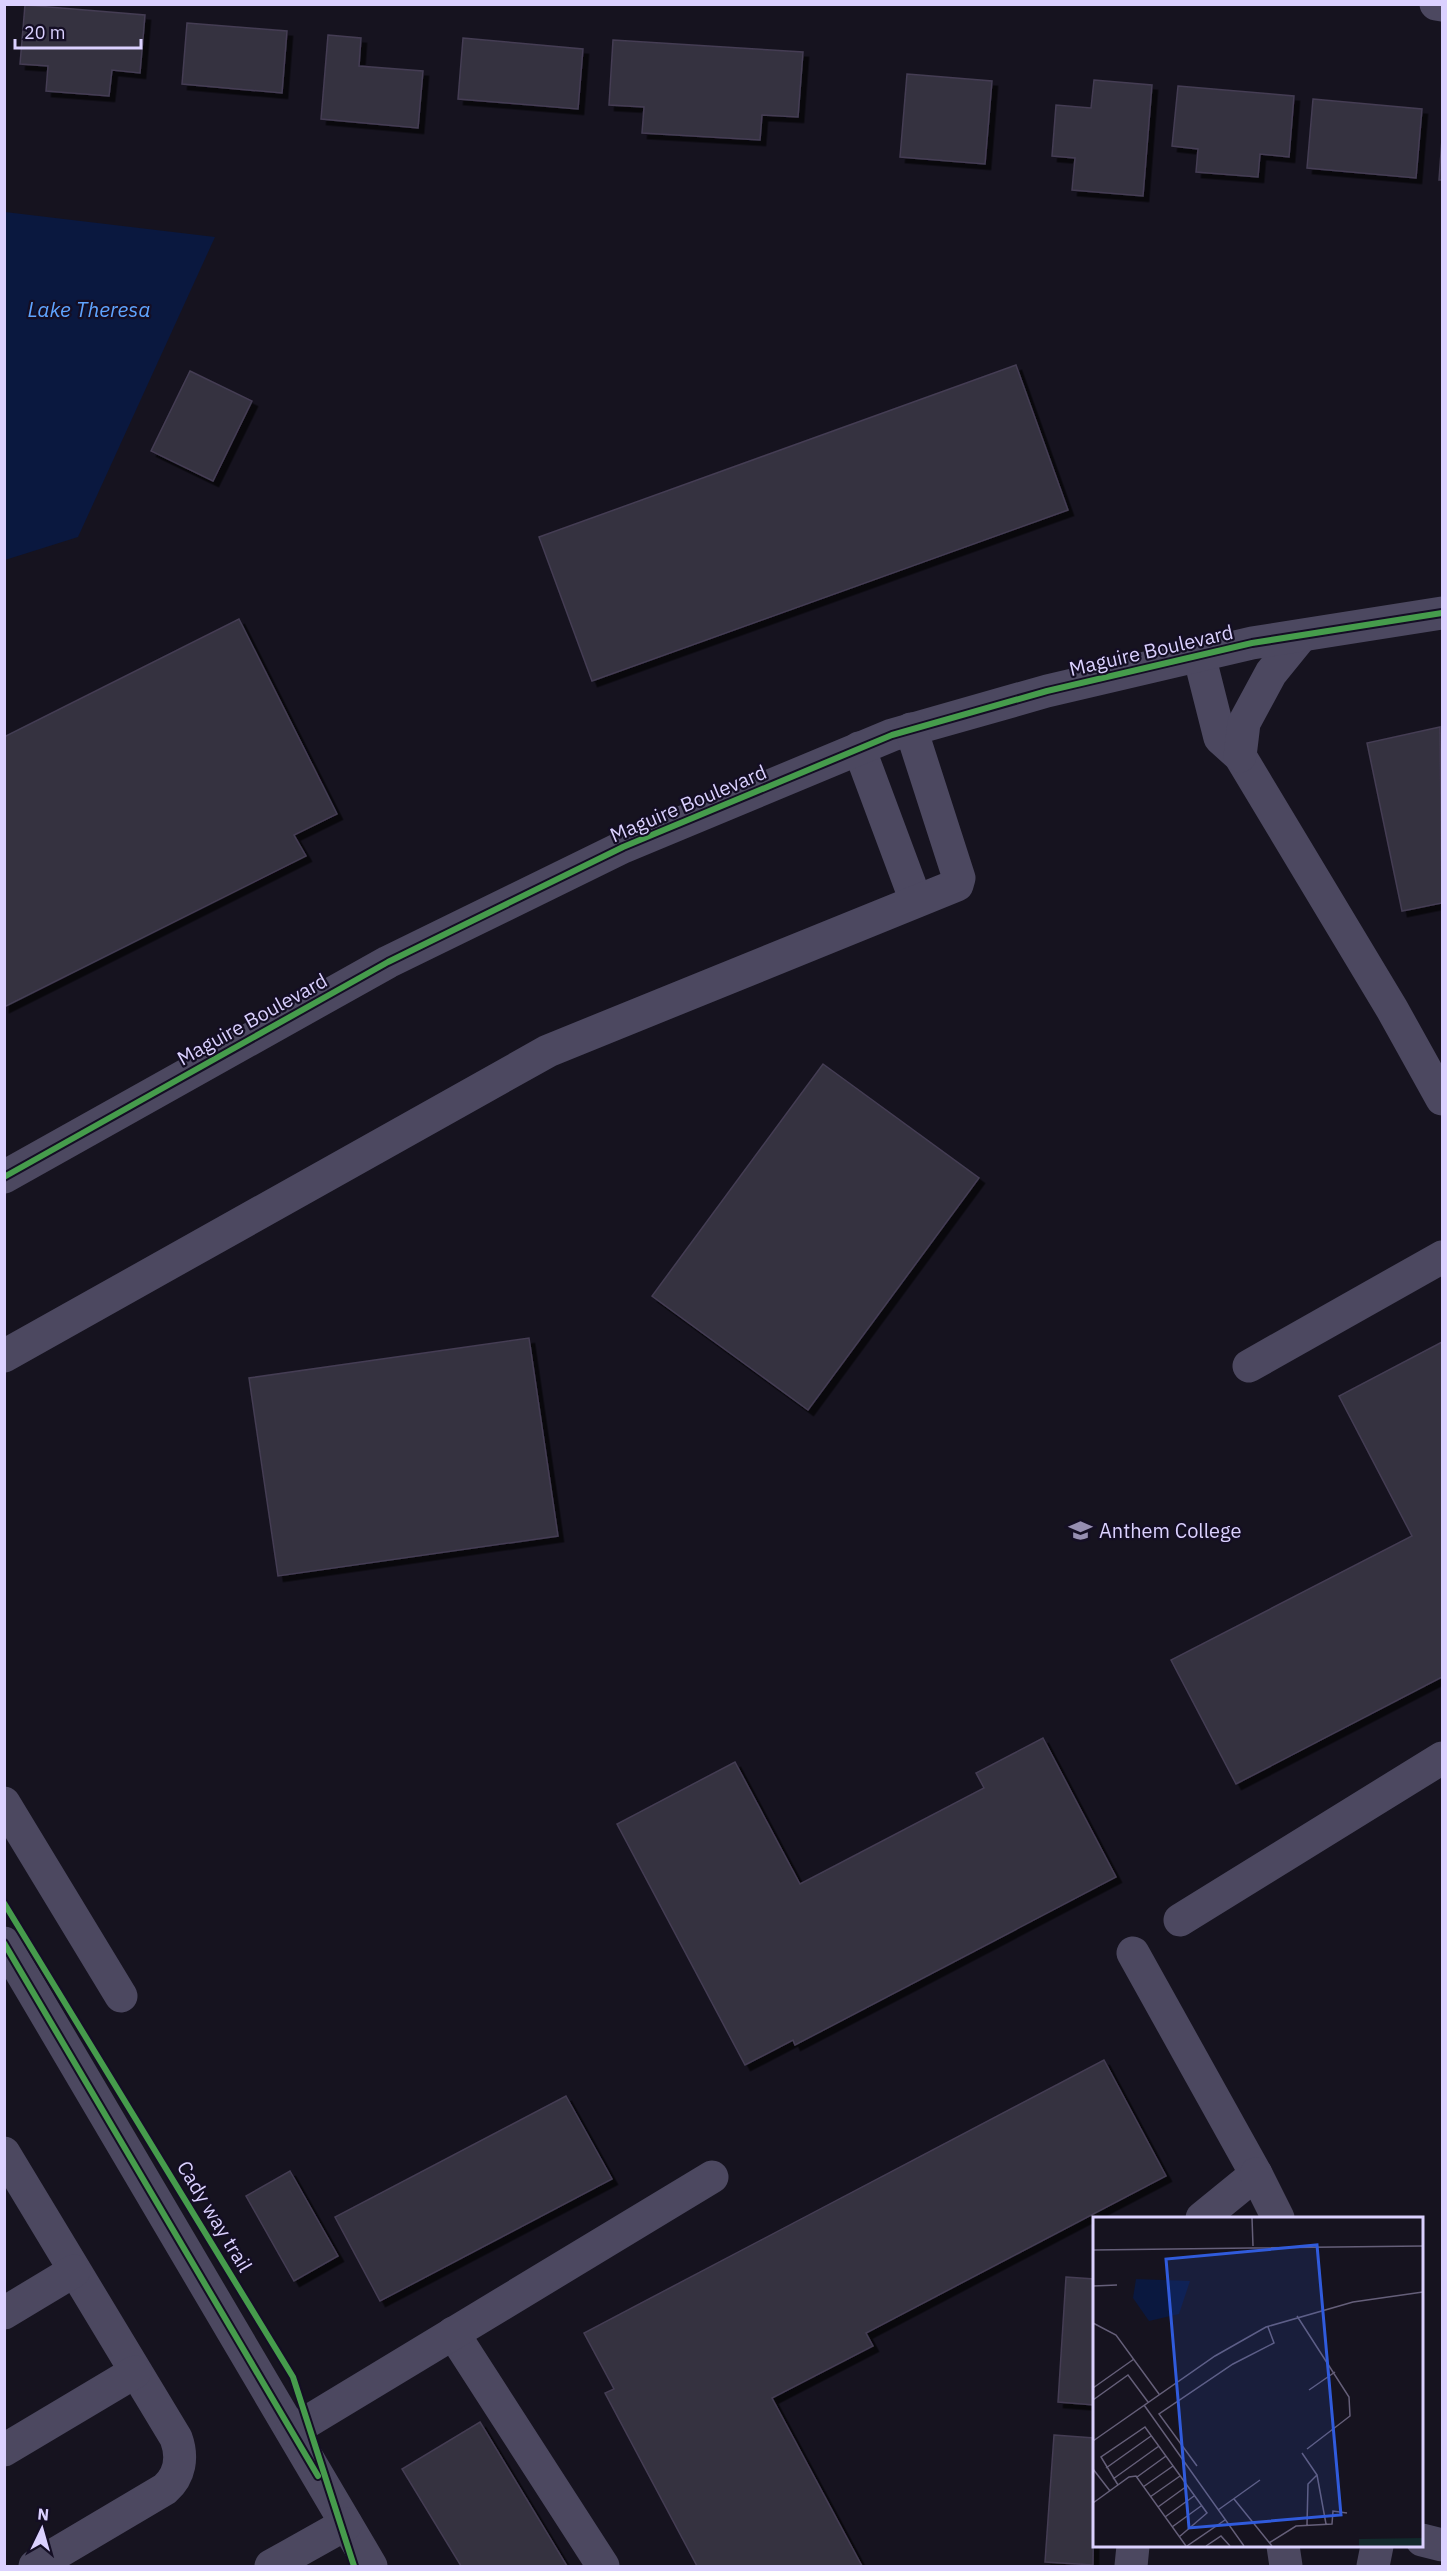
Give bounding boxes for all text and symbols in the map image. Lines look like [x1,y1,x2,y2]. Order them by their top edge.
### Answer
scale bar [15,12,141,50]
text: 20 m [24,21,66,44]
water label: Lake Theresa [28,295,150,323]
street label: Maguire Boulevard [1066,618,1236,682]
street label: Maguire Boulevard [606,758,770,848]
street label: Maguire Boulevard [172,967,332,1071]
school or university icon: Anthem College [1068,1517,1094,1543]
place label: Anthem College [1099,1517,1242,1544]
street label: Cady way trail [171,2155,259,2277]
inset map [1093,2217,1423,2547]
north arrow [12,2499,72,2559]
text: N [37,2504,50,2525]

